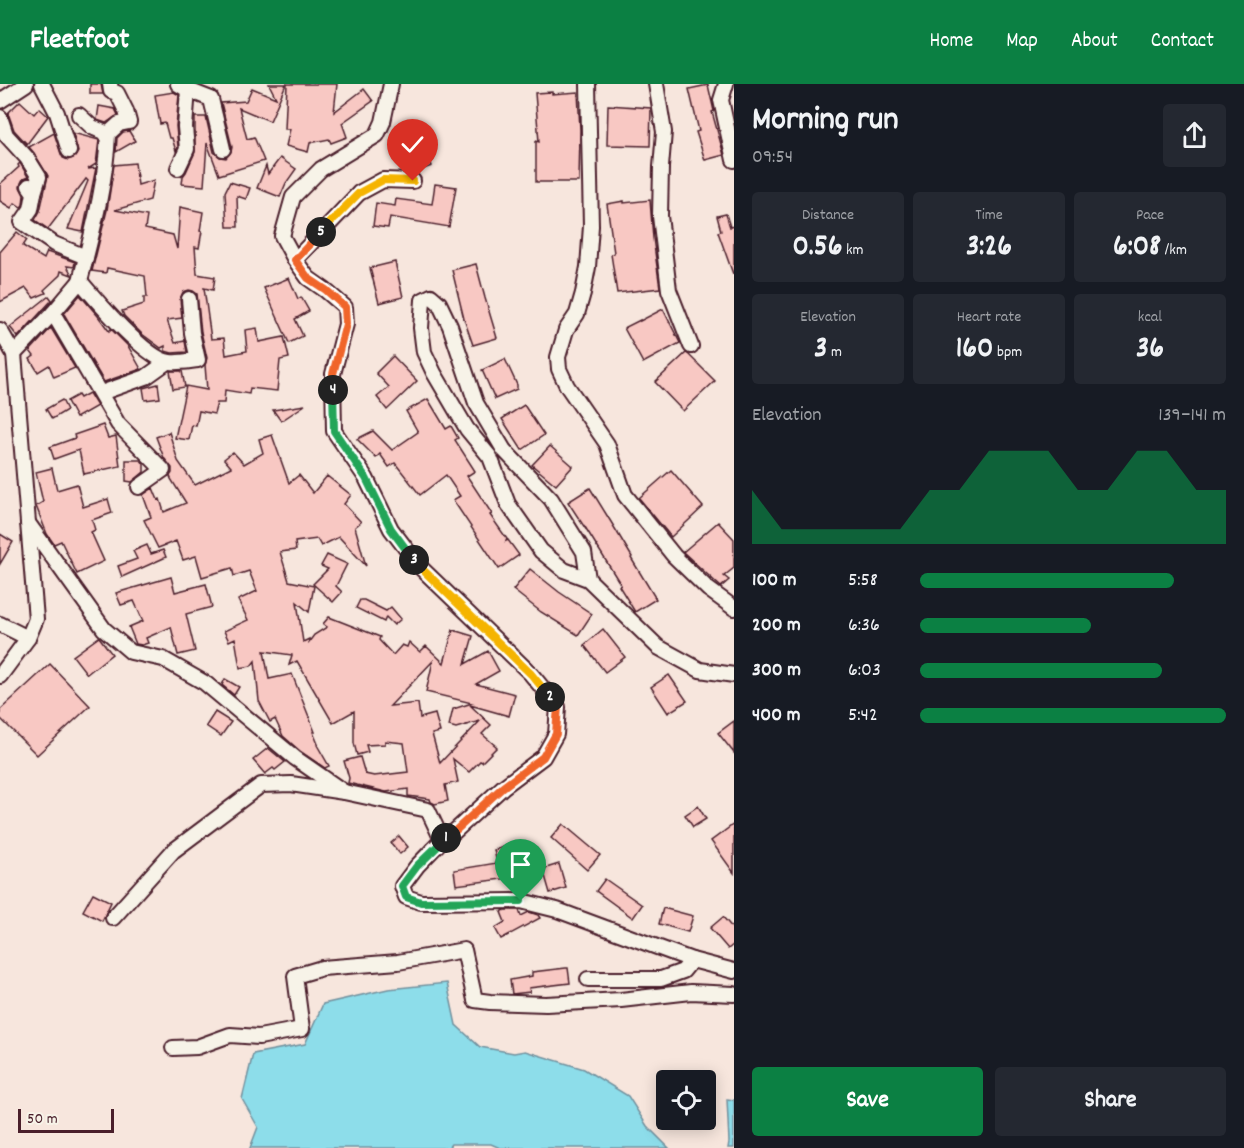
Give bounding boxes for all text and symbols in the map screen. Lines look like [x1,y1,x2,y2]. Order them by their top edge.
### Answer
text: Fleetfoot [30,22,129,62]
text: Home [929,27,973,57]
text: Map [1006,27,1038,57]
text: About [1071,27,1118,57]
text: Contact [1151,27,1214,57]
text: Morning run [752,98,899,145]
button: share [1163,104,1226,167]
pin [387,119,438,181]
icon: check [396,128,429,161]
text: 09:54 [752,144,793,172]
text: Distance [802,204,854,227]
text: Time [975,204,1003,227]
text: Pace [1136,204,1164,227]
pin: 5 [306,217,336,247]
text: 5 [317,220,325,243]
text: 0.56 [792,227,842,270]
text: 3:26 [966,227,1012,270]
text: 6:08 [1113,227,1161,270]
text: km [842,239,864,262]
text: /km [1161,239,1187,262]
text: Elevation [800,306,856,329]
text: Heart rate [957,306,1021,329]
text: kcal [1138,306,1162,329]
text: 3 [814,329,827,372]
text: 160 [956,329,993,372]
text: 36 [1136,329,1164,372]
text: m [827,341,842,364]
text: bpm [993,341,1022,364]
pin: 4 [318,375,348,405]
text: 4 [330,378,336,401]
text: Elevation [752,402,822,430]
text: 139–141 m [1158,402,1226,430]
pin: 3 [399,545,429,575]
text: 3 [410,548,418,571]
text: 100 m [752,567,797,595]
text: 5:58 [848,567,878,595]
text: 200 m [752,612,801,640]
text: 6:36 [848,612,880,640]
text: 300 m [752,657,801,685]
text: 6:03 [848,657,881,685]
pin: 2 [535,682,565,712]
text: 2 [547,685,554,708]
text: 400 m [752,702,800,730]
text: 5:42 [848,702,878,730]
pin: 1 [431,823,461,853]
text: 1 [444,826,448,849]
pin [495,839,546,901]
icon: arrive [504,848,537,881]
button: Save [752,1067,983,1136]
button: Share [995,1067,1226,1136]
map controls [656,1070,716,1130]
button: locate [656,1070,716,1130]
scale bar [18,1106,114,1134]
text: 50 m [27,1108,58,1131]

